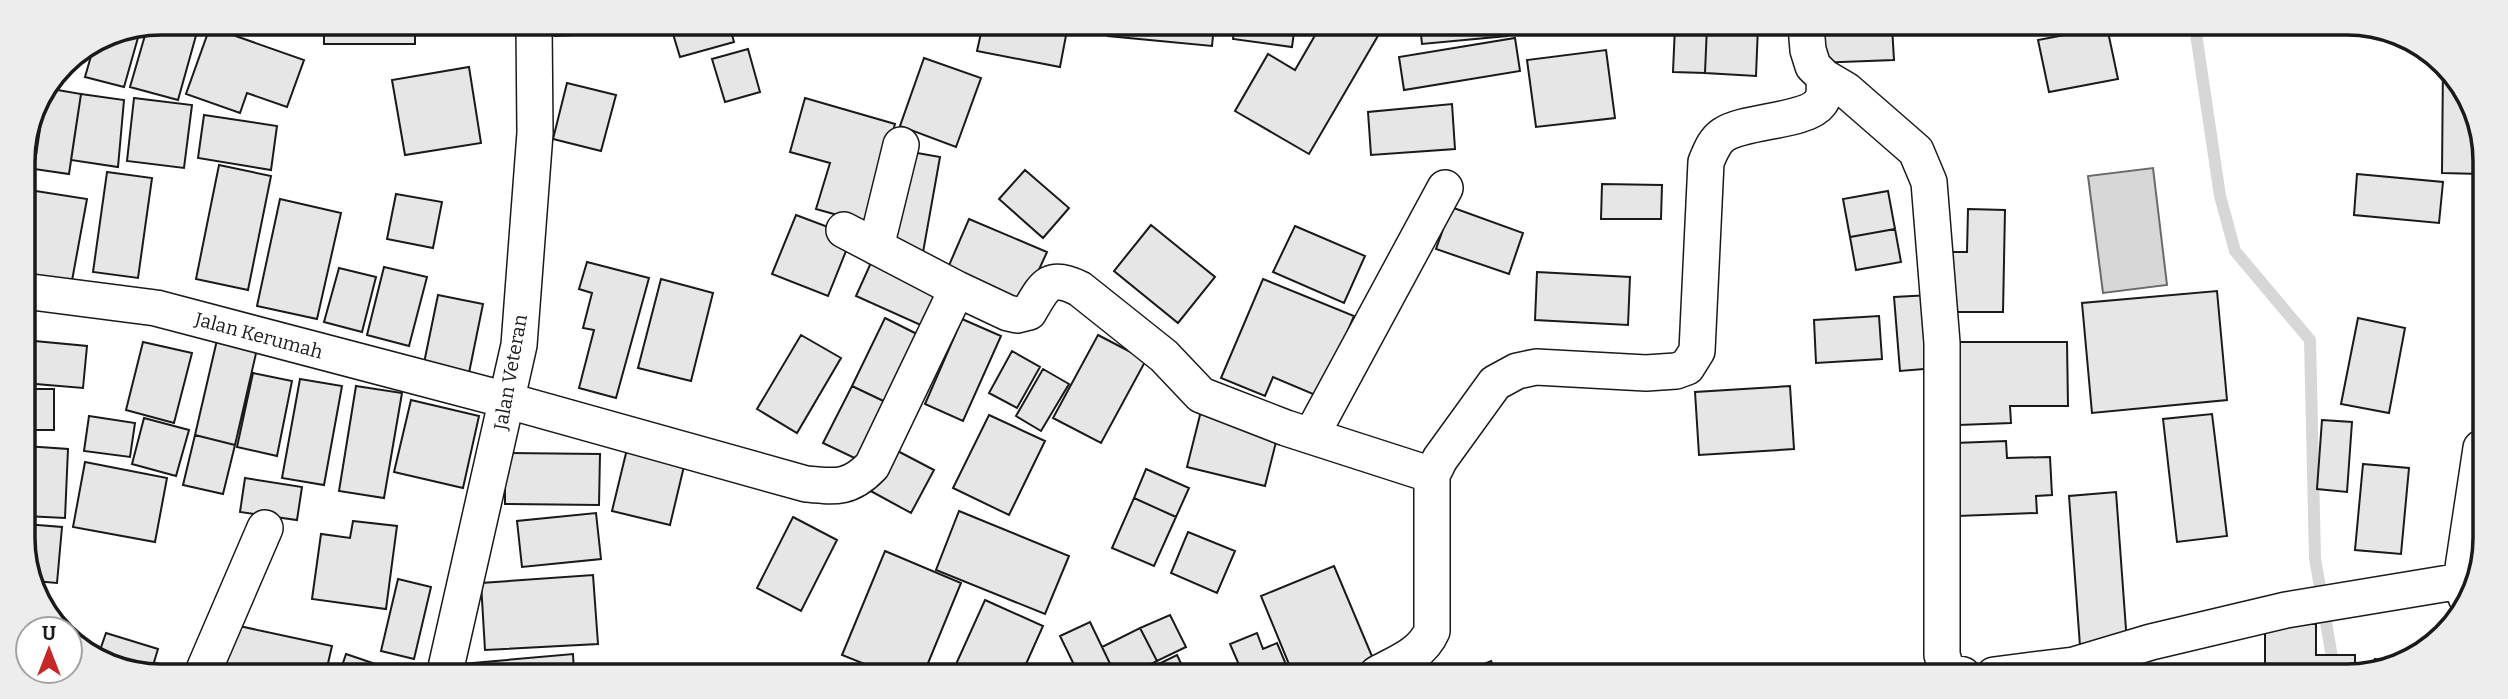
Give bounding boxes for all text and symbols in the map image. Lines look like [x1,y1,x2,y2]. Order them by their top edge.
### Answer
street label: Jalan Kerumah [192,307,325,364]
street label: Jalan Veteran [489,312,532,433]
north arrow [14,615,84,685]
text: U [42,622,56,645]

